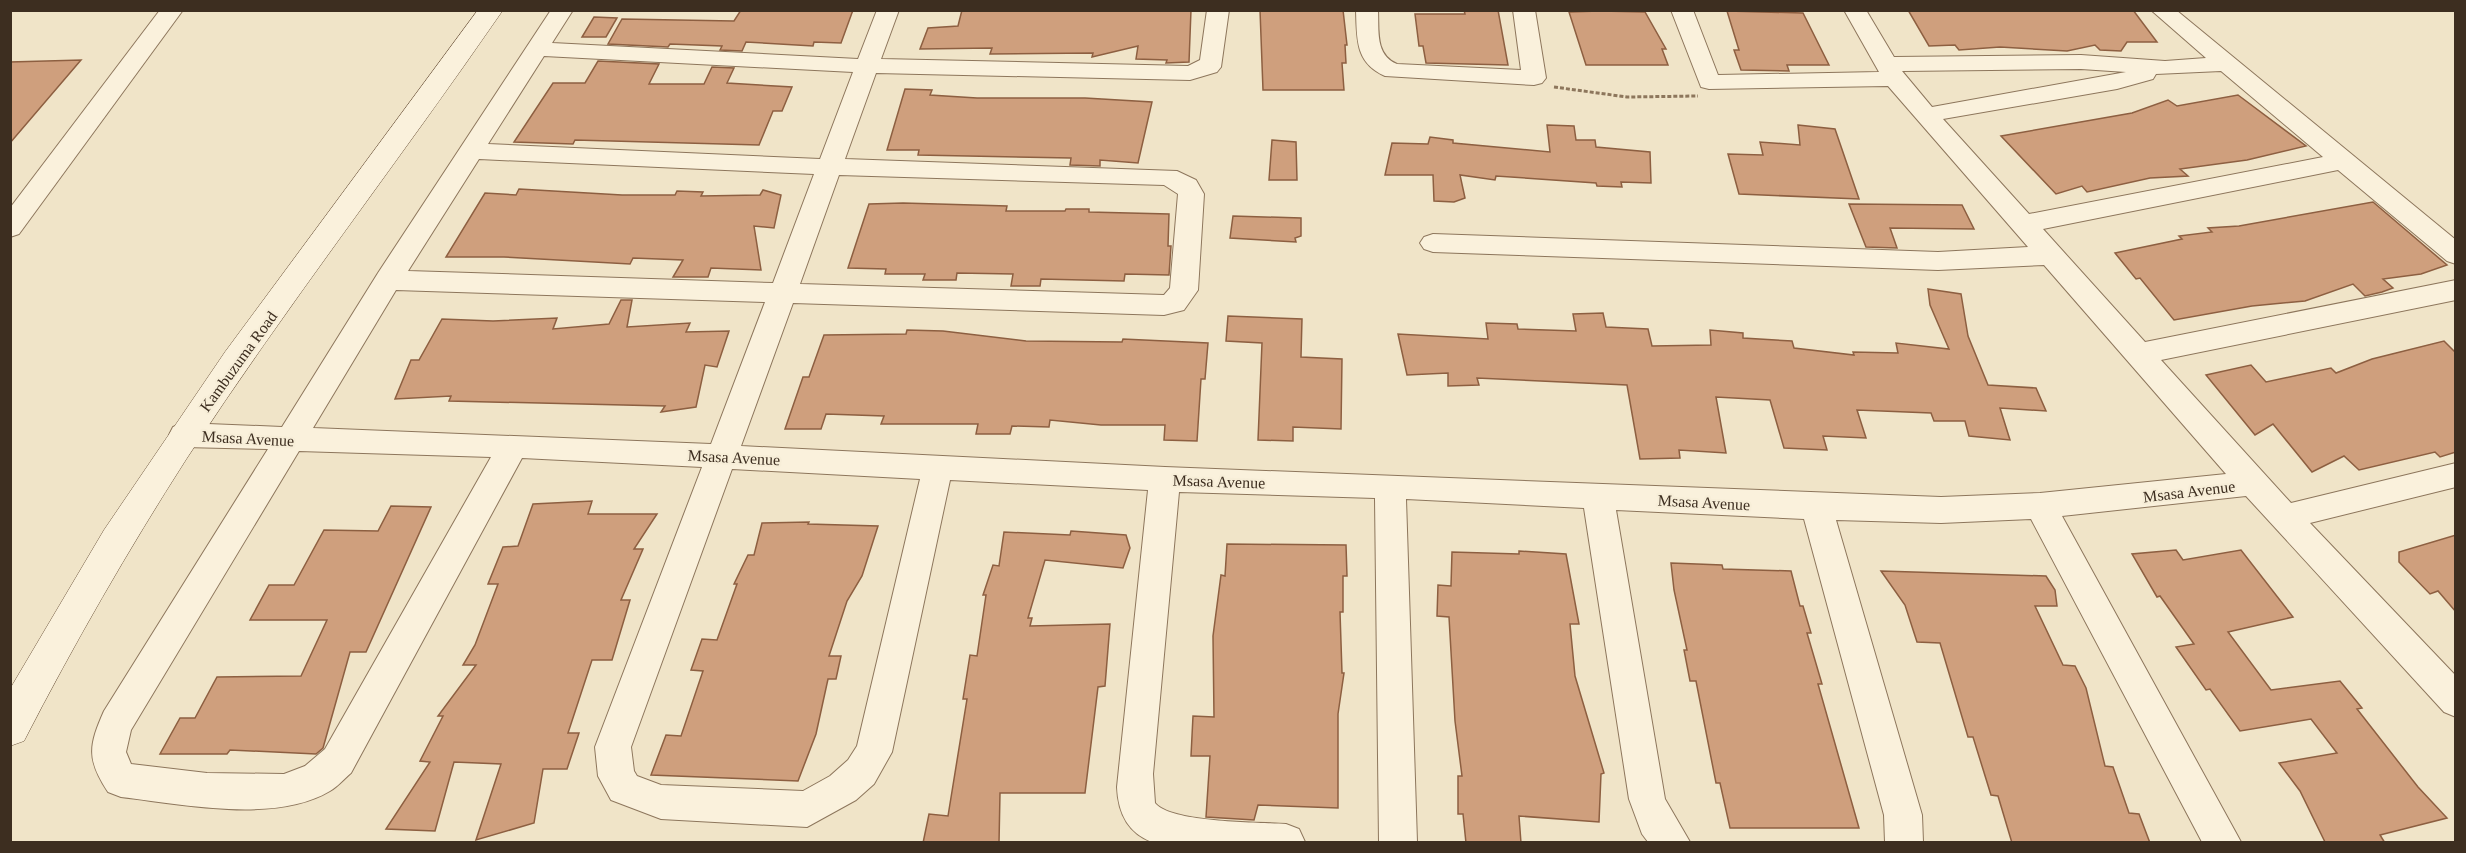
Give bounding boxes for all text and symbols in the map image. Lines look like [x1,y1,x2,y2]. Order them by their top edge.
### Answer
street label: Kambuzuma Road [196,308,280,415]
street label: Msasa Avenue [201,428,295,449]
street label: Msasa Avenue [687,447,781,468]
street label: Msasa Avenue [1172,471,1266,492]
street label: Msasa Avenue [2142,477,2236,506]
street label: Msasa Avenue [1657,492,1751,513]

